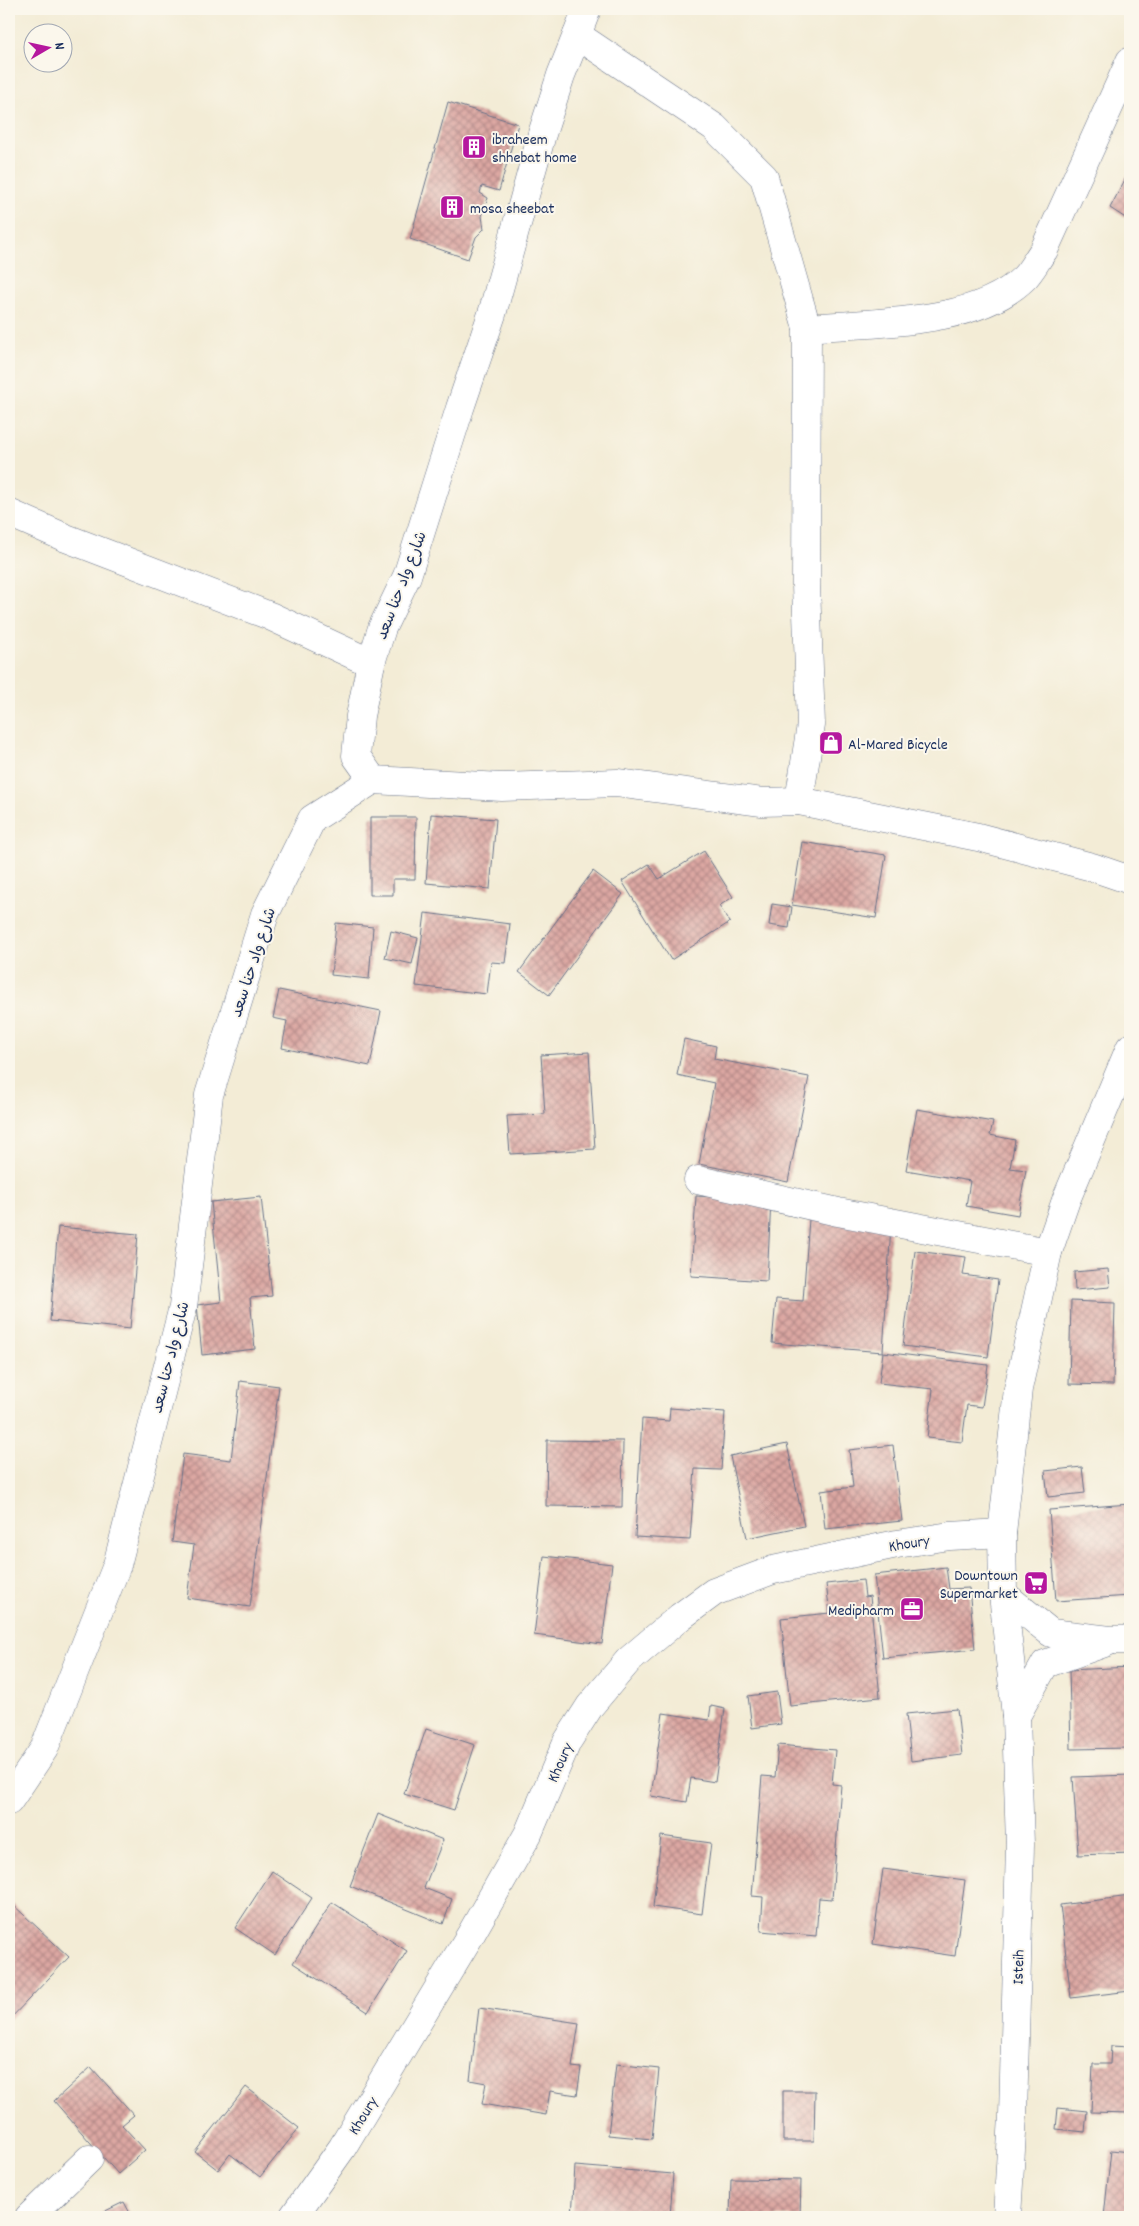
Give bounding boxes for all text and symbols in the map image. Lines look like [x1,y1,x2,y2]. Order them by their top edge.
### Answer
north arrow [22,22,72,72]
text: N [48,41,69,51]
place label: ibraheem shhebat home [492,129,577,170]
building icon: ibraheem shhebat home [461,134,487,160]
building icon: mosa sheebat [439,194,465,220]
place label: mosa sheebat [470,198,555,221]
street label: شارع واد حنا سعد [371,528,434,643]
shop icon: Al-Mared Bicycle [818,730,844,756]
place label: Al-Mared Bicycle [848,734,948,757]
street label: شارع واد حنا سعد [226,905,283,1021]
street label: شارع واد حنا سعد [146,1299,196,1416]
street label: Khoury [887,1530,932,1559]
place label: Downtown Supermarket [940,1565,1018,1606]
supermarket icon: Downtown Supermarket [1023,1570,1049,1596]
office icon: Medipharm [899,1596,925,1622]
place label: Medipharm [828,1600,894,1623]
street label: Khoury [542,1739,580,1786]
street label: Isteih [1007,1949,1032,1985]
street label: Khoury [343,2092,385,2140]

